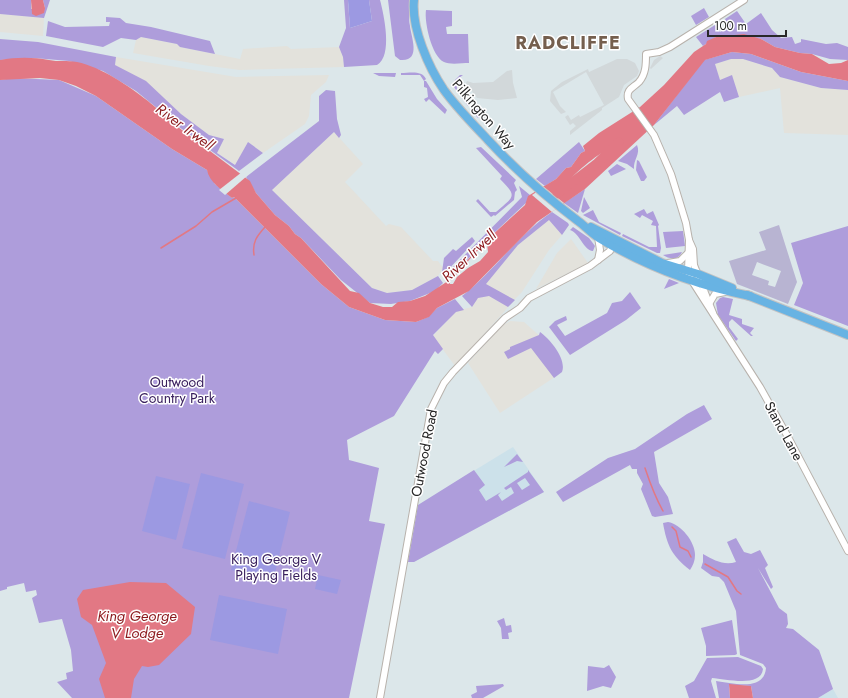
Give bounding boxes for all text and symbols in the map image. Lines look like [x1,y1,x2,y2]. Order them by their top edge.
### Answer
scale bar [708,12,786,38]
text: 100 m [714,17,747,35]
district label: RADCLIFFE [515,30,621,56]
street label: Pilkington Way [448,74,521,154]
water label: River Irwell [151,98,219,156]
water label: River Irwell [437,224,502,287]
park label: Outwood Country Park [139,372,216,408]
street label: Stand Lane [760,398,808,464]
street label: Outwood Road [406,408,442,498]
park label: King George V Playing Fields [231,549,322,585]
water label: King George V Lodge [97,605,177,644]

